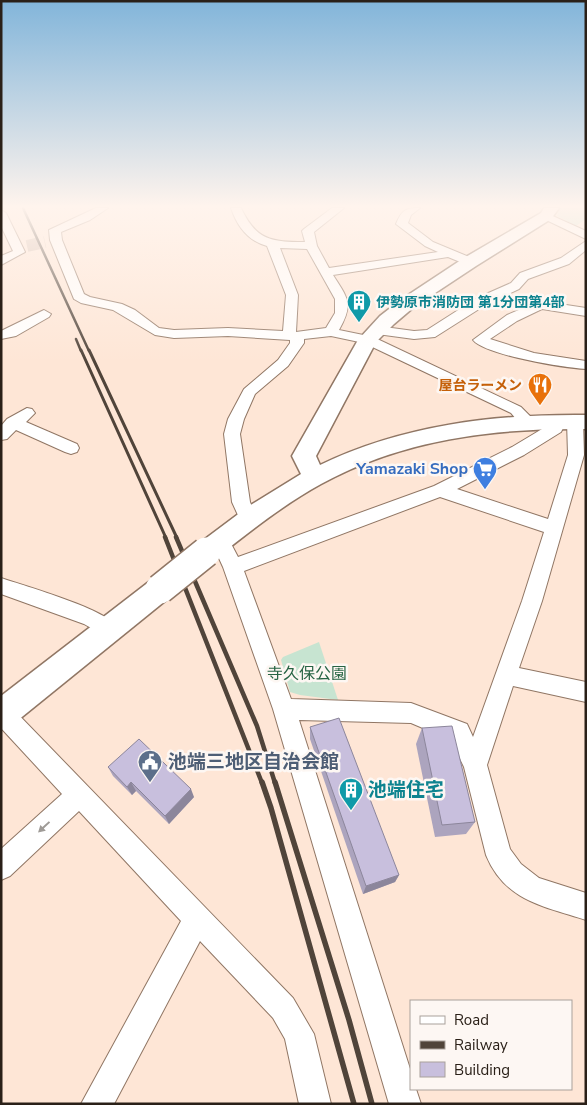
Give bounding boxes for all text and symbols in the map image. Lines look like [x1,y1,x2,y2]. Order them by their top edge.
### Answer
building icon: 伊勢原市消防団 第1分団第4部 [346,289,372,323]
place label: 伊勢原市消防団 第1分団第4部 [376,293,565,312]
restaurant icon: 屋台ラーメン [527,372,553,406]
place label: 屋台ラーメン [439,376,522,395]
supermarket icon: Yamazaki Shop [472,456,498,490]
place label: Yamazaki Shop [355,458,468,480]
park label: 寺久保公園 [267,663,347,685]
public building icon: 池端三地区自治会館 [137,749,163,783]
place label: 池端三地区自治会館 [168,749,339,775]
building icon: 池端住宅 [338,777,364,811]
place label: 池端住宅 [368,777,444,803]
one-way arrow [38,821,50,833]
legend [410,1000,572,1090]
text: Road [454,1010,489,1030]
text: Railway [454,1035,508,1055]
text: Building [454,1060,510,1080]

